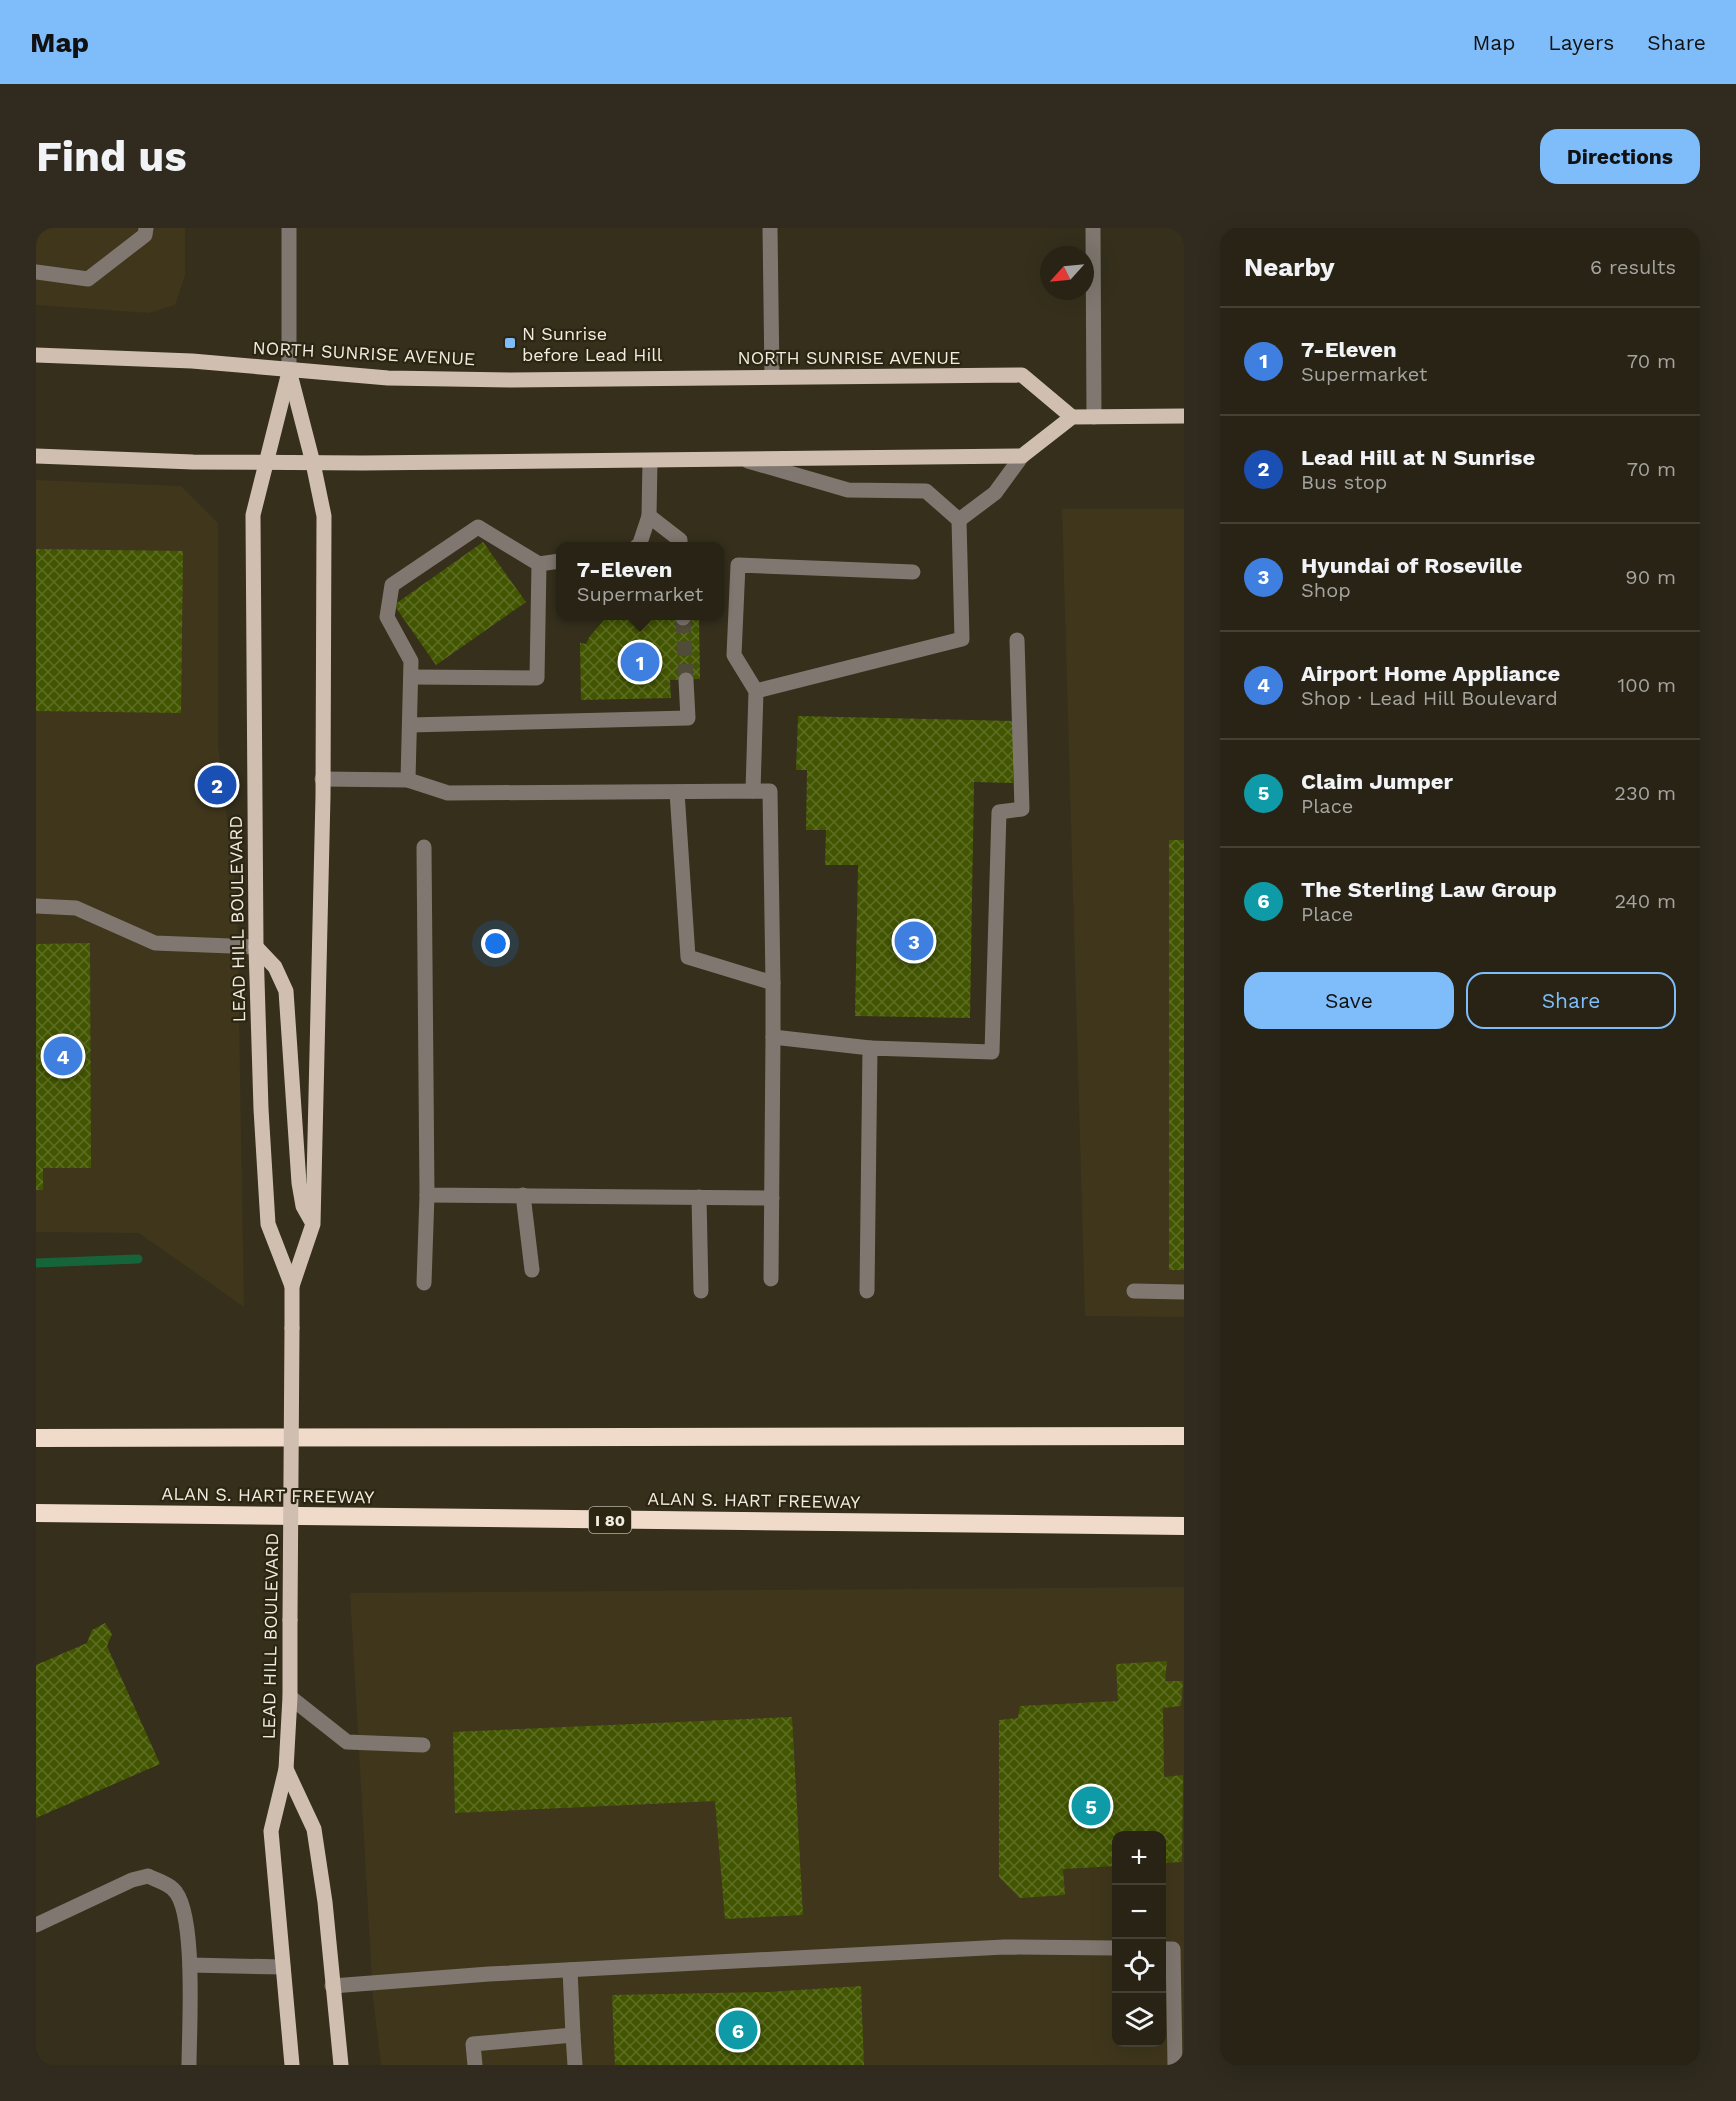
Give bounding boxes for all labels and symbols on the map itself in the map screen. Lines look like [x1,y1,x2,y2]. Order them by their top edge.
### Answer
north arrow [1040,246,1094,300]
place label: N Sunrise before Lead Hill [522,323,663,365]
marker: N Sunrise before Lead Hill [503,336,517,350]
street label: NORTH SUNRISE AVENUE [252,337,476,369]
street label: NORTH SUNRISE AVENUE [737,347,961,368]
pin: 1 [620,640,660,684]
pin: 2 [198,762,237,808]
street label: LEAD HILL BOULEVARD [225,816,249,1022]
pin: 3 [894,918,934,964]
your location [481,929,510,958]
pin: 4 [44,1034,82,1078]
street label: ALAN S. HART FREEWAY [161,1483,375,1507]
street label: ALAN S. HART FREEWAY [647,1488,861,1512]
road number: I 80 [589,1507,631,1533]
street label: LEAD HILL BOULEVARD [258,1533,282,1739]
pin: 5 [1072,1784,1110,1828]
pin: 6 [718,2008,758,2052]

